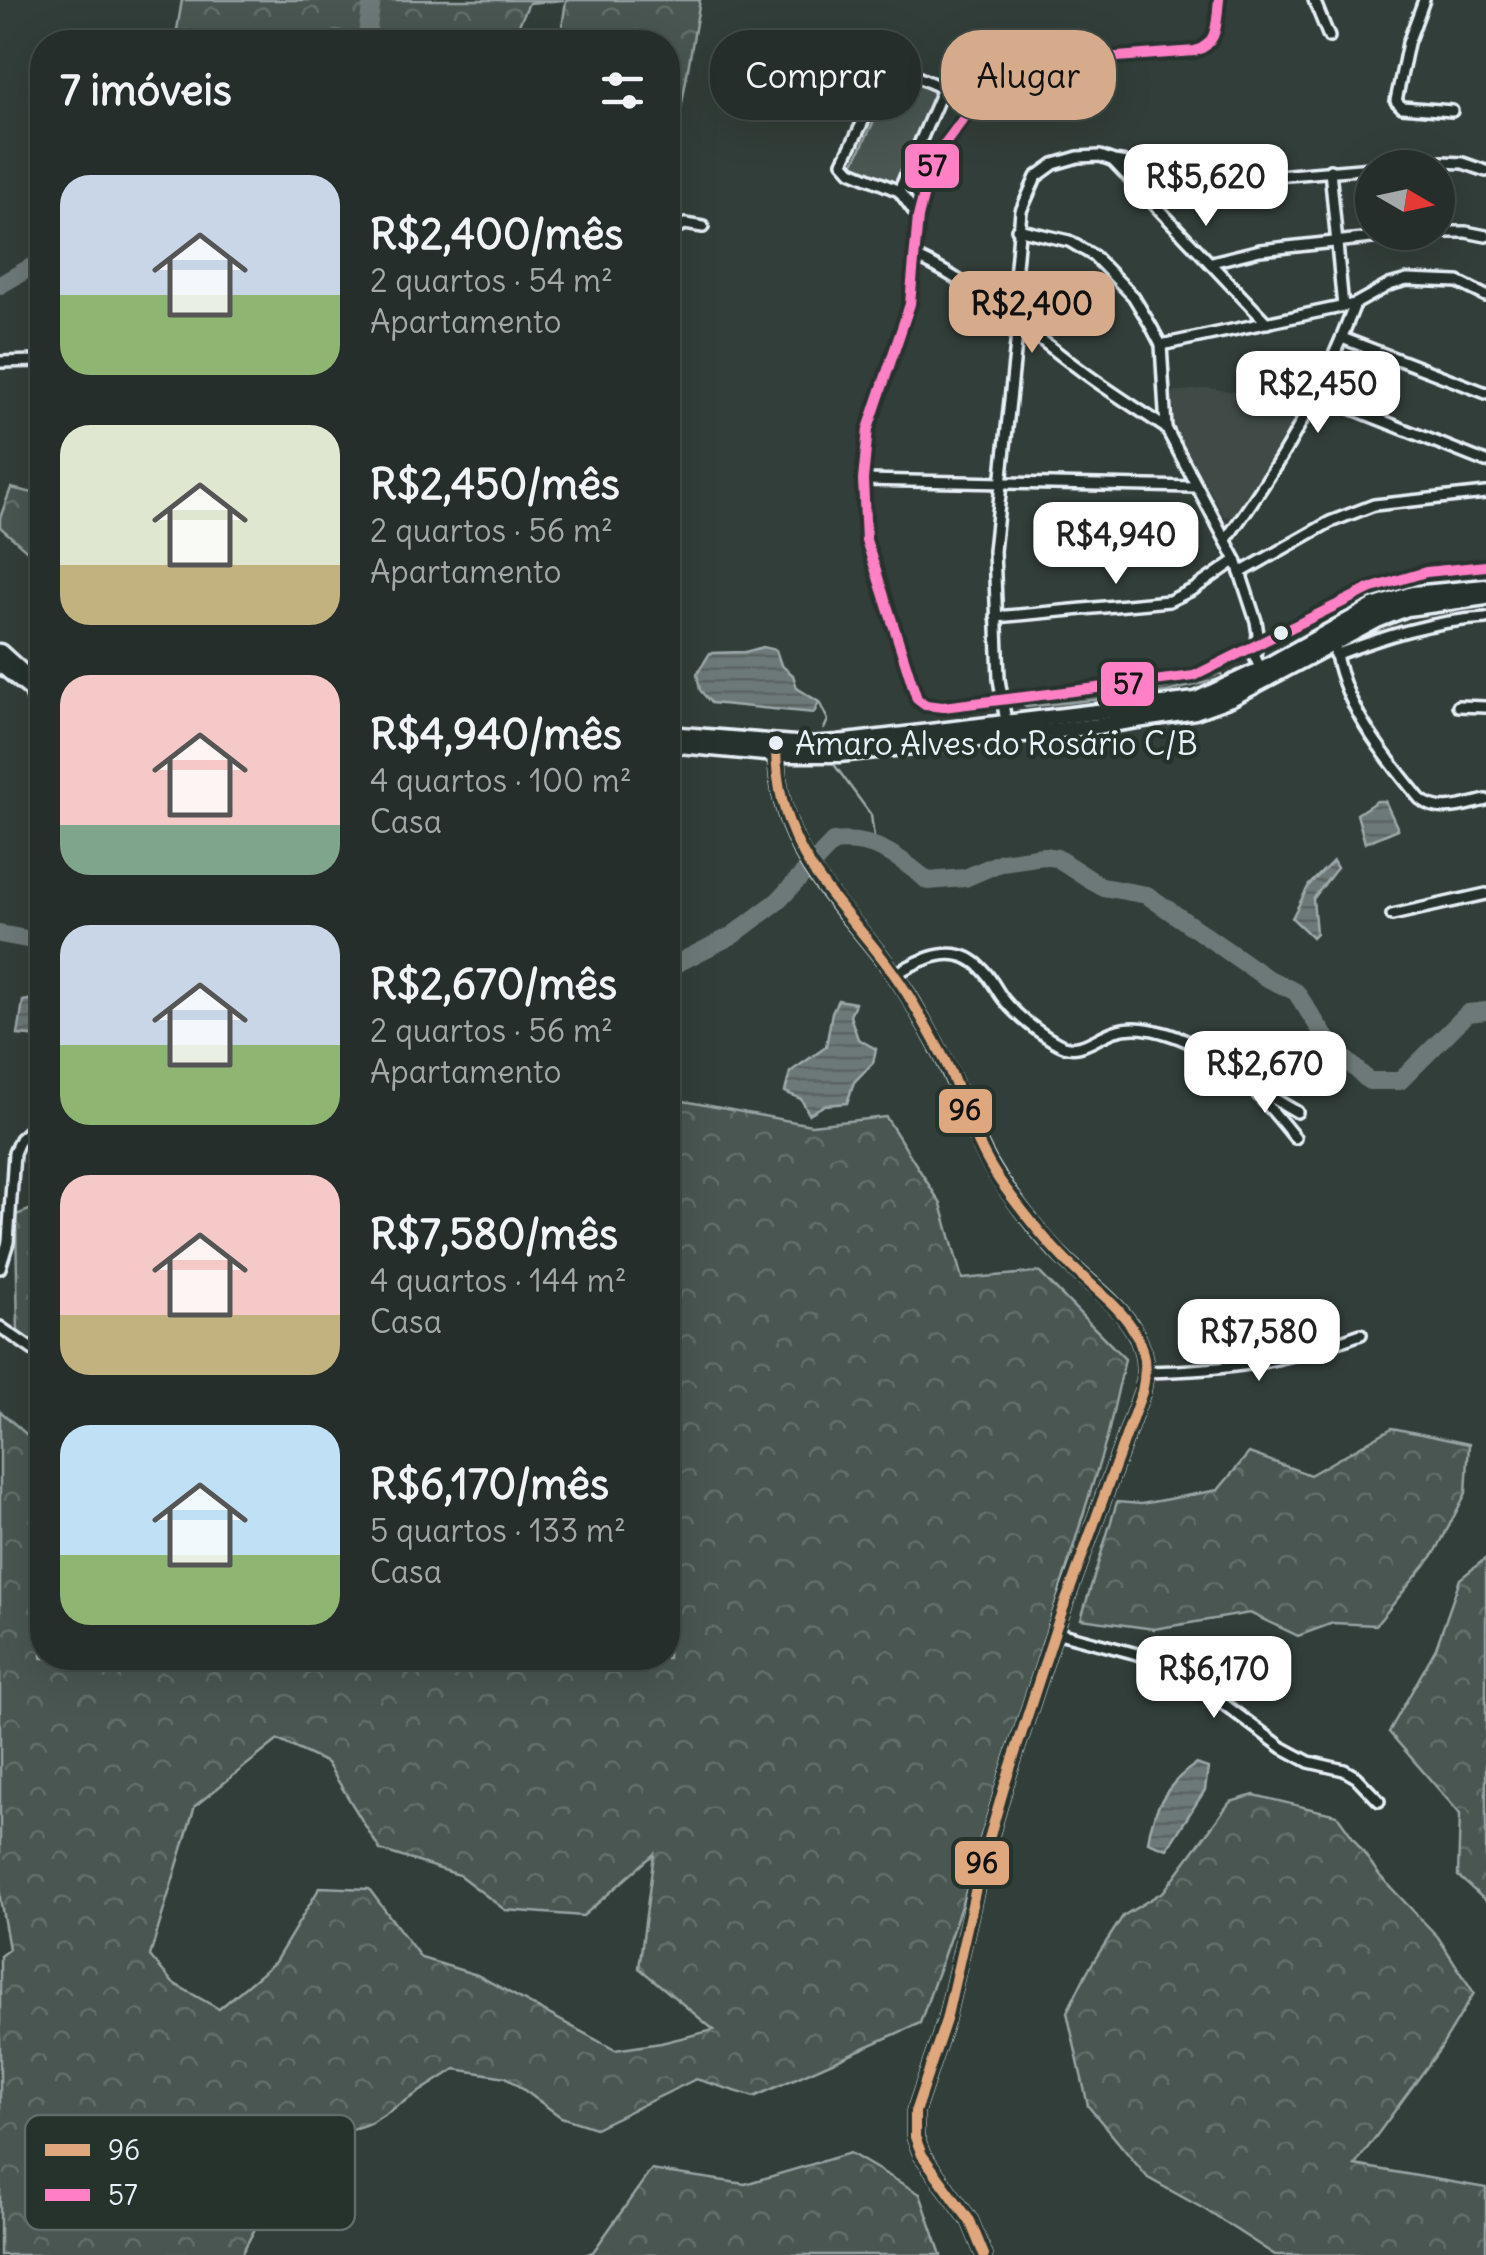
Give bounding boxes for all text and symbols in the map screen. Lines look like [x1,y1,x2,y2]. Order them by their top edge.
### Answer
chip: Comprar [710,30,921,120]
chip: Alugar [941,30,1116,120]
icon: filters [595,63,650,118]
text: 7 imóveis [60,64,232,116]
line badge: 57 [903,142,961,190]
pin: R$5,620 [1114,144,1298,229]
text: 57 [917,148,947,184]
north arrow [1355,150,1455,250]
map controls [1355,150,1455,250]
text: R$5,620 [1146,156,1266,197]
text: R$2,400/mês [370,208,623,260]
icon: home [140,215,260,335]
text: 2 quartos · 54 m² [370,260,613,301]
pin: R$2,400 [940,271,1124,356]
text: R$2,400 [971,283,1093,324]
text: Apartamento [370,301,562,342]
pin: R$2,450 [1226,351,1410,436]
text: R$2,450 [1258,363,1378,404]
text: R$2,450/mês [370,458,620,510]
icon: home [140,465,260,585]
pin: R$4,940 [1024,502,1208,587]
text: 2 quartos · 56 m² [370,510,613,551]
text: R$4,940 [1055,514,1177,555]
text: Apartamento [370,551,562,592]
unlabelled marker [1271,623,1291,643]
line badge: 57 [1099,660,1156,708]
text: 57 [1113,666,1143,702]
text: R$4,940/mês [370,708,622,760]
icon: home [140,715,260,835]
place label: Amaro Alves do Rosário C/B [795,723,1198,764]
marker: Amaro Alves do Rosário C/B [766,733,786,753]
text: 4 quartos · 100 m² [370,760,632,801]
text: Casa [370,801,442,842]
text: R$2,670/mês [370,958,617,1010]
icon: home [140,965,260,1085]
text: 2 quartos · 56 m² [370,1010,613,1051]
pin: R$2,670 [1173,1031,1357,1116]
text: R$2,670 [1206,1043,1324,1084]
text: Apartamento [370,1051,562,1092]
line badge: 96 [937,1087,994,1135]
text: 96 [949,1092,981,1128]
text: R$7,580/mês [370,1208,618,1260]
icon: home [140,1215,260,1335]
text: 4 quartos · 144 m² [370,1260,627,1301]
pin: R$7,580 [1167,1299,1351,1384]
text: Casa [370,1301,442,1342]
text: R$7,580 [1200,1311,1318,1352]
text: R$6,170/mês [370,1458,609,1510]
icon: home [140,1465,260,1585]
text: 5 quartos · 133 m² [370,1510,626,1551]
text: Casa [370,1551,442,1592]
pin: R$6,170 [1122,1636,1306,1721]
text: R$6,170 [1158,1648,1270,1689]
line badge: 96 [953,1839,1011,1887]
text: 96 [966,1845,998,1881]
legend [25,2115,355,2230]
text: 96 [108,2132,140,2168]
text: 57 [108,2177,138,2213]

